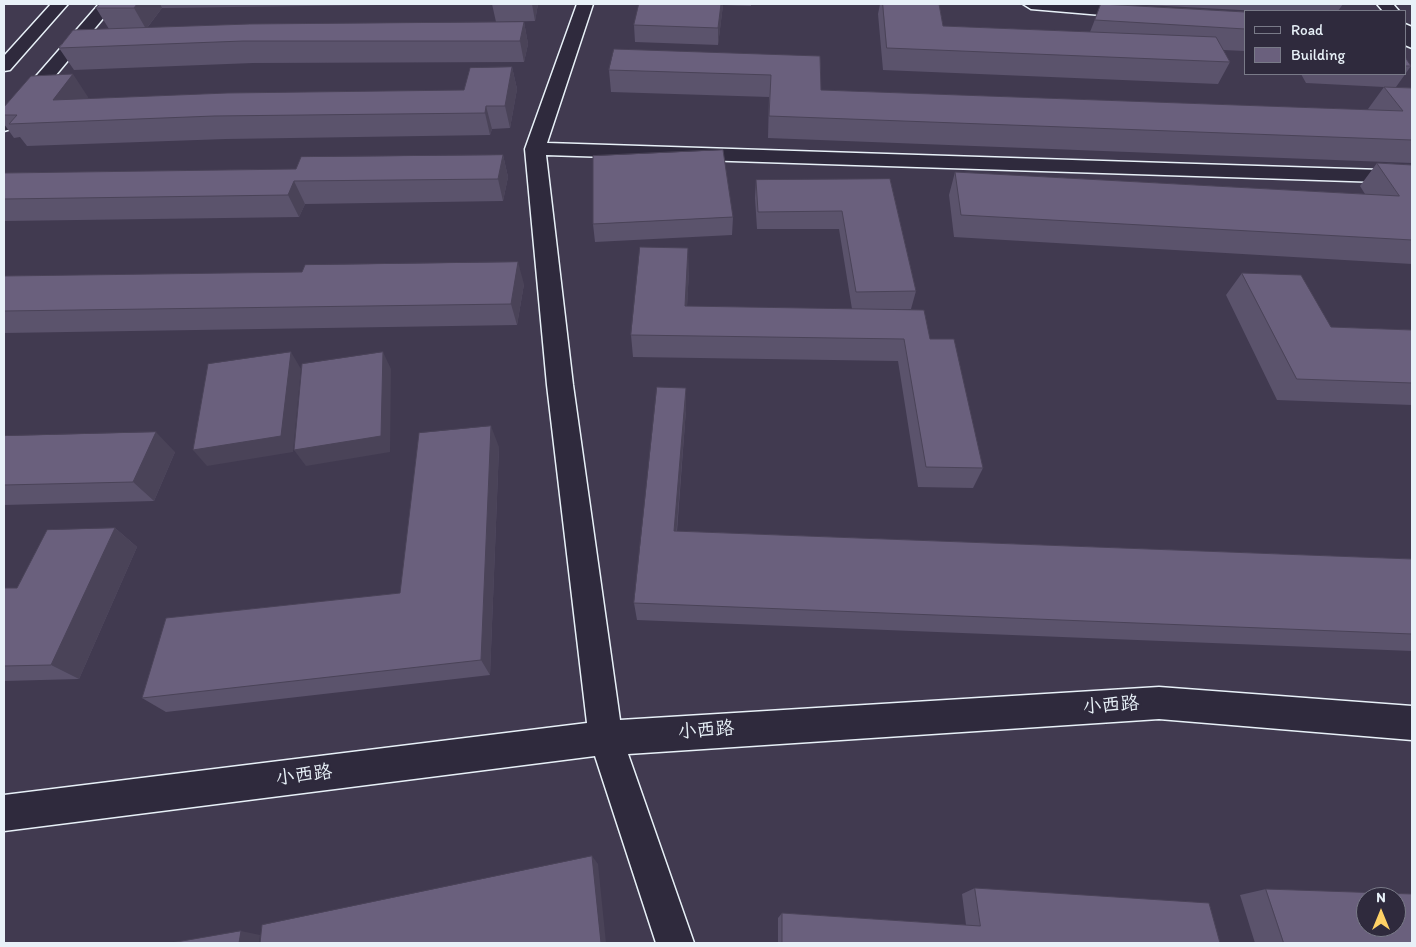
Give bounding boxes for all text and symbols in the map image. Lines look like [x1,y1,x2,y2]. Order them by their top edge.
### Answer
legend [1244,10,1406,75]
text: Road [1291,21,1323,39]
text: Building [1291,46,1345,64]
street label: 小西路 [1082,693,1140,719]
street label: 小西路 [677,718,735,744]
street label: 小西路 [274,761,334,791]
north arrow [1356,887,1406,937]
text: N [1376,889,1386,906]

